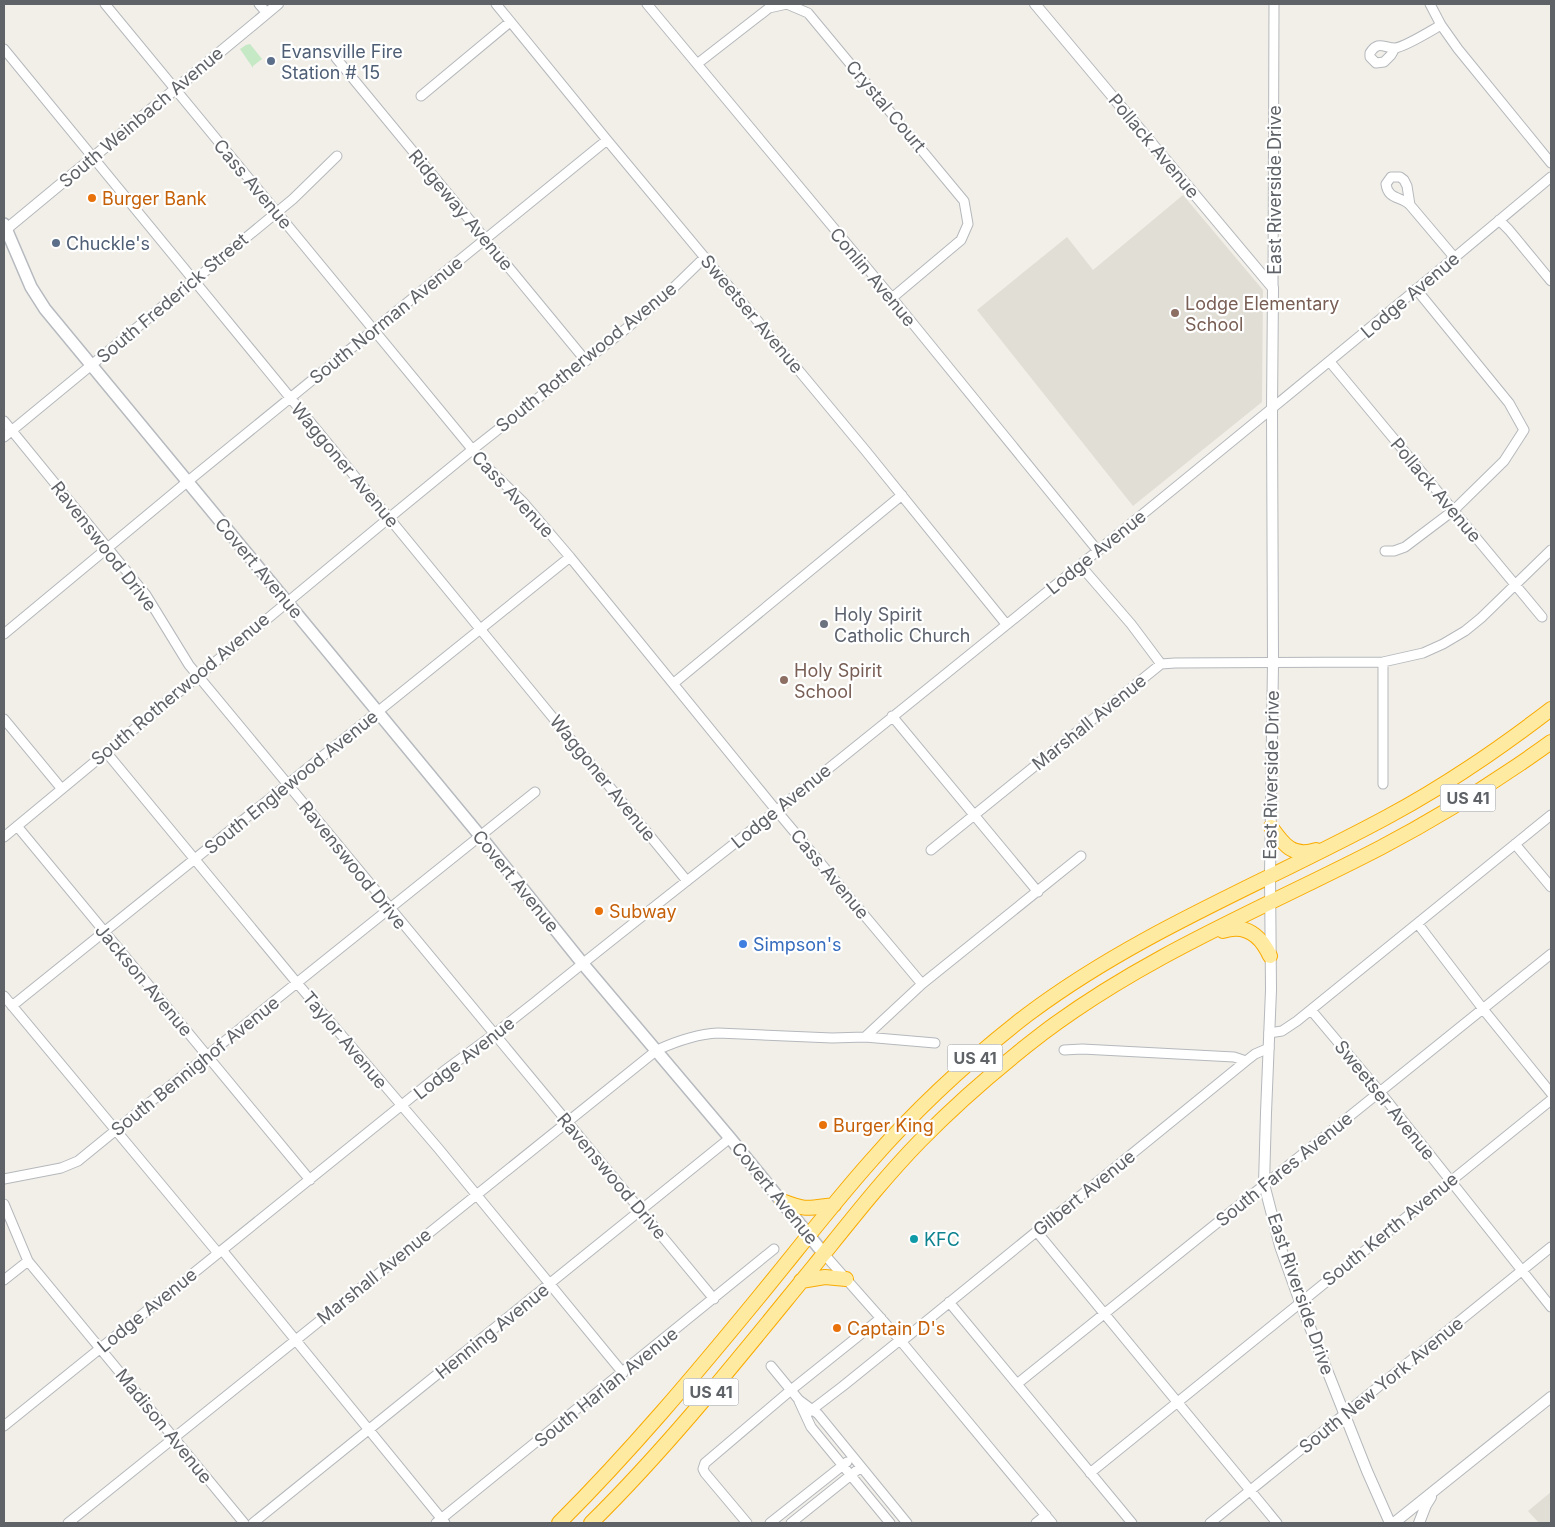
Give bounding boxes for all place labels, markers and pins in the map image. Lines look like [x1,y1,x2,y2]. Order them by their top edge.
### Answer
place label: Evansville Fire Station # 15 [281,41,403,83]
marker: Evansville Fire Station # 15 [265,55,277,67]
place label: Burger Bank [102,188,207,209]
marker: Burger Bank [86,192,98,204]
place label: Chuckle's [66,233,150,254]
marker: Chuckle's [50,237,62,249]
place label: Lodge Elementary School [1185,293,1339,335]
marker: Lodge Elementary School [1169,307,1181,319]
place label: Holy Spirit Catholic Church [834,604,971,646]
marker: Holy Spirit Catholic Church [818,618,830,630]
place label: Holy Spirit School [794,660,882,702]
marker: Holy Spirit School [778,674,790,686]
place label: Subway [609,901,677,922]
marker: Subway [593,905,605,917]
place label: Simpson's [753,934,842,955]
marker: Simpson's [737,938,749,950]
place label: Burger King [833,1115,934,1136]
marker: Burger King [817,1119,829,1131]
place label: KFC [924,1229,960,1250]
marker: KFC [908,1233,920,1245]
place label: Captain D's [847,1318,945,1339]
marker: Captain D's [831,1322,843,1334]

